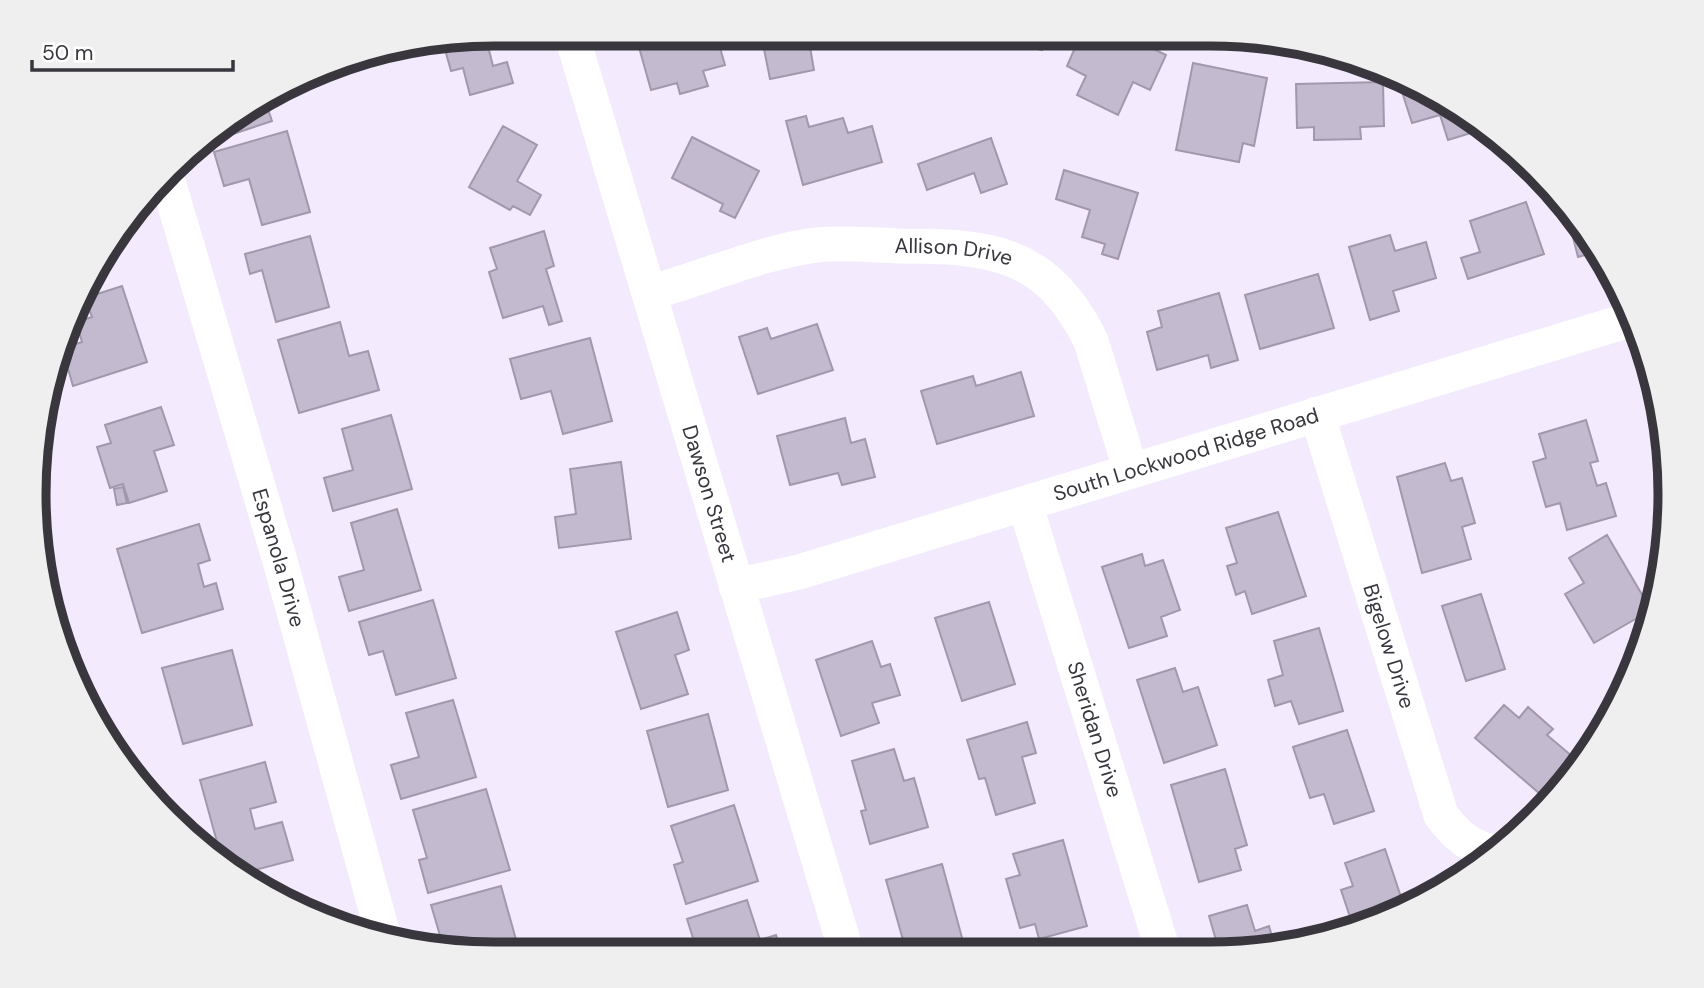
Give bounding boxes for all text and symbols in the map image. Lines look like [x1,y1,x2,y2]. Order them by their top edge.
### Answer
scale bar [32,28,233,72]
text: 50 m [42,39,93,67]
street label: Allison Drive [895,232,1017,273]
street label: South Lockwood Ridge Road [1050,401,1322,508]
street label: Dawson Street [675,422,743,566]
street label: Espanola Drive [245,485,312,631]
street label: Bigelow Drive [1356,580,1421,712]
street label: Sheridan Drive [1060,658,1129,801]

